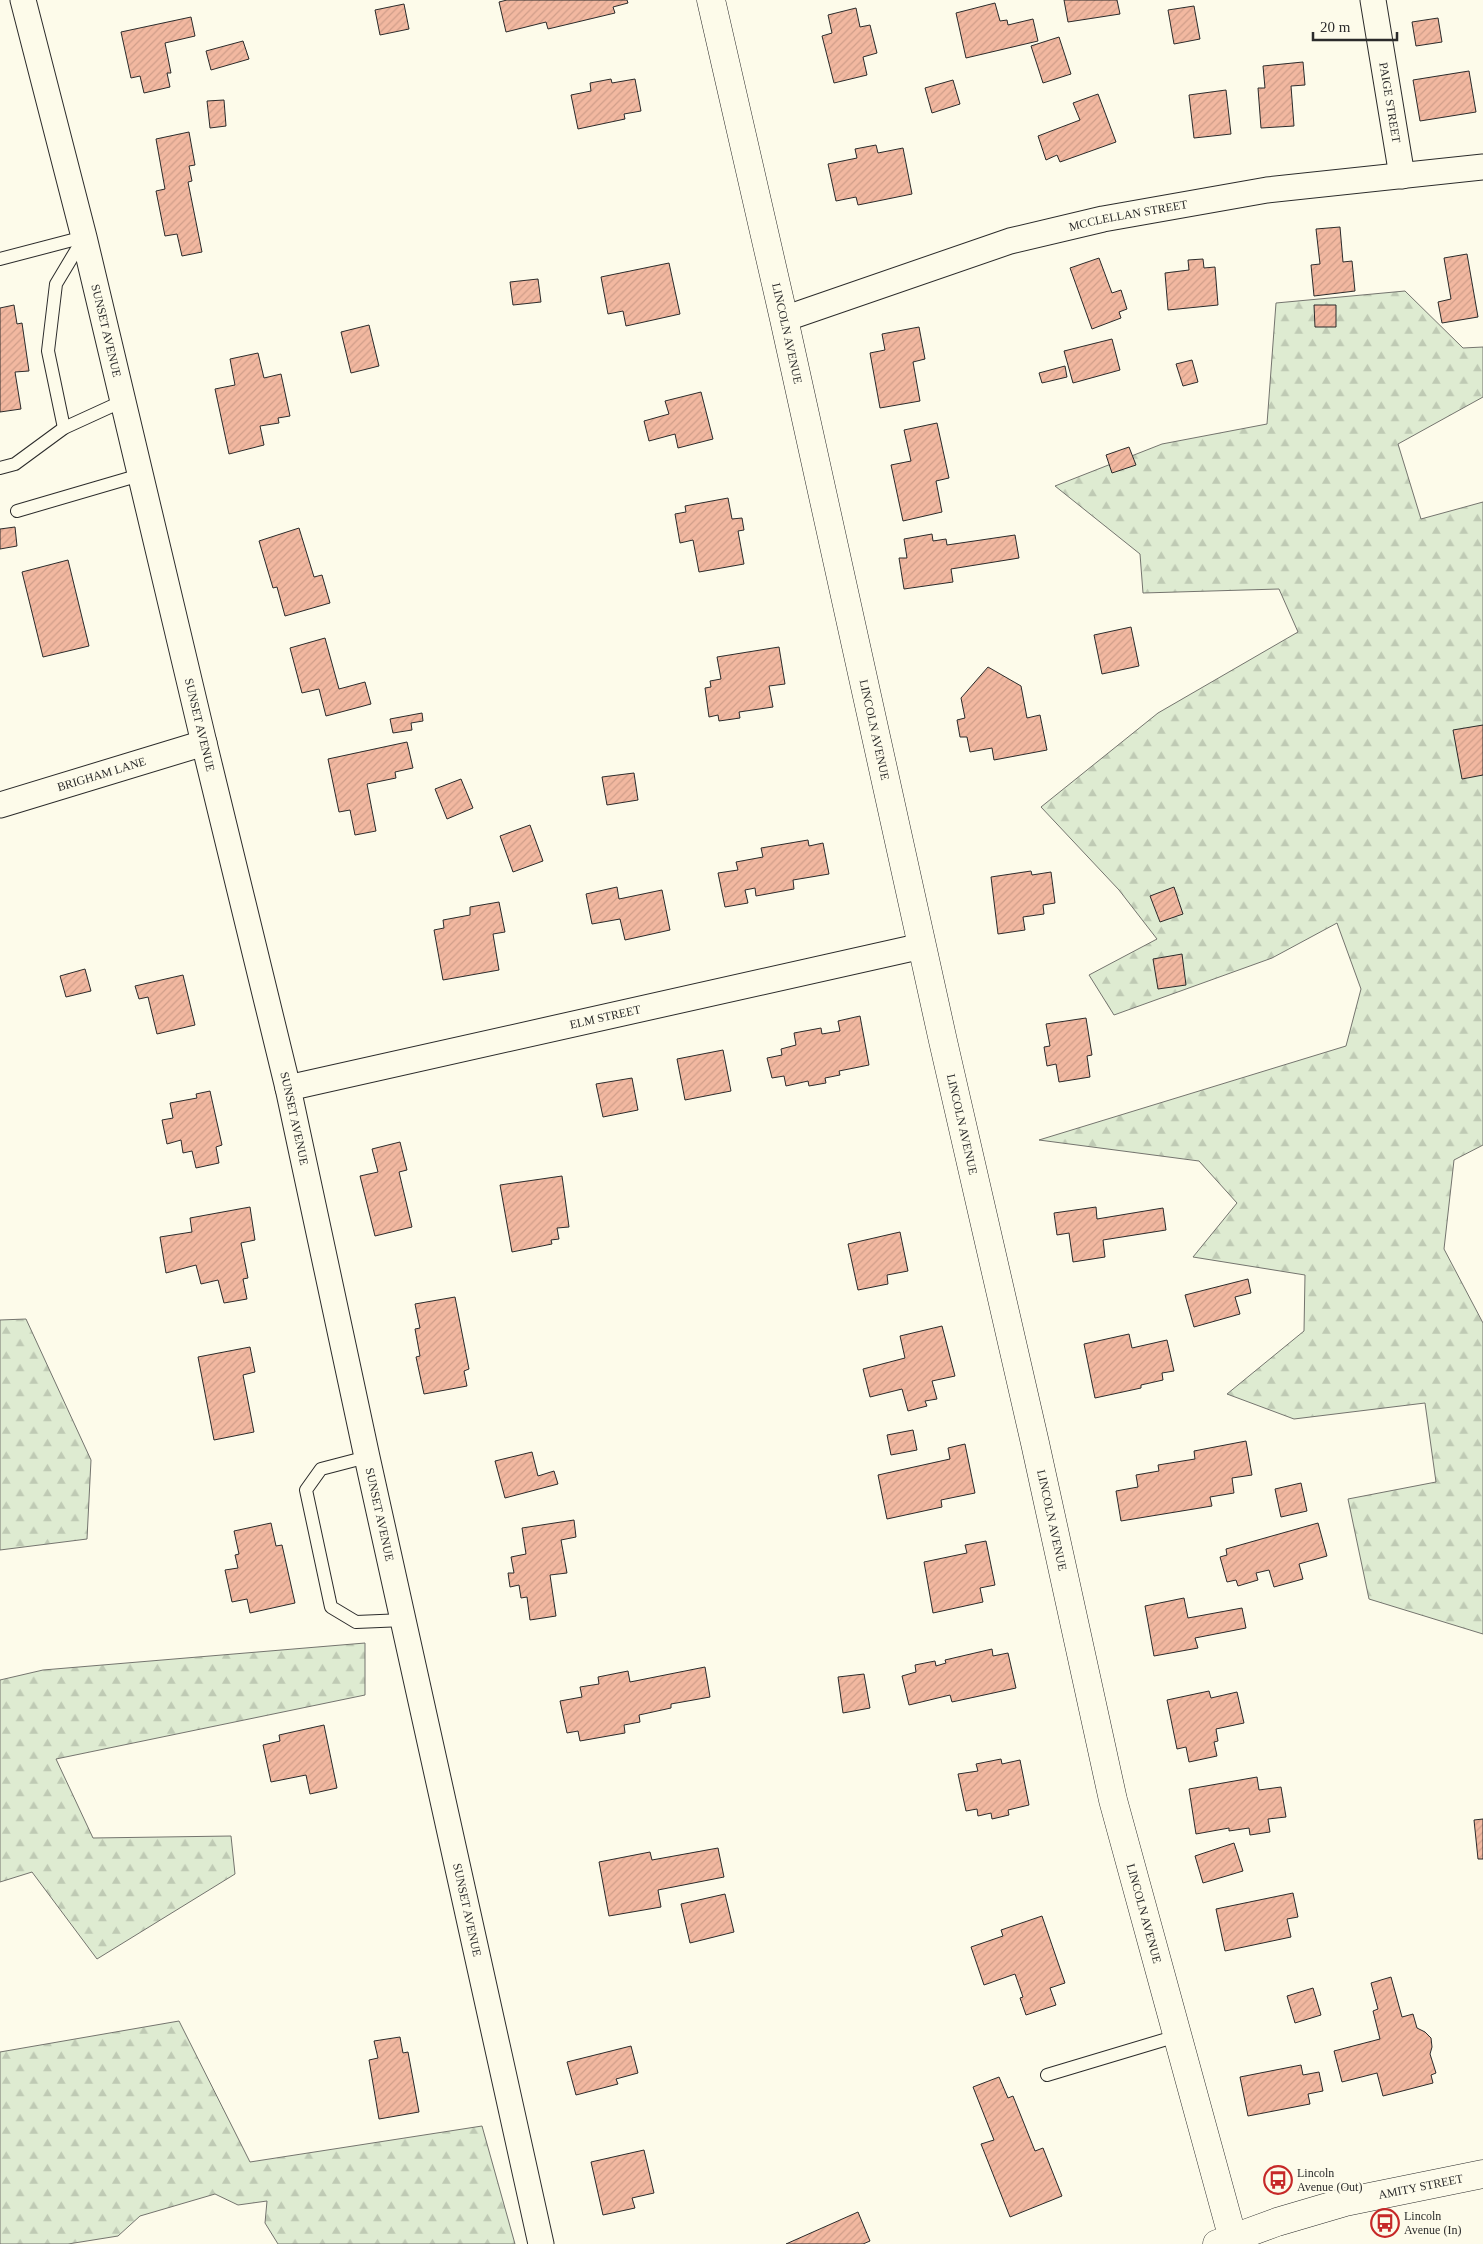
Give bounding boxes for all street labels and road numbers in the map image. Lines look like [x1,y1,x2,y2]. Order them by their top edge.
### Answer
street label: PAIGE STREET [1376,61,1404,145]
street label: MCCLELLAN STREET [1067,197,1189,234]
street label: LINCOLN AVENUE [769,282,805,385]
street label: SUNSET AVENUE [88,283,124,379]
street label: SUNSET AVENUE [182,677,218,773]
street label: LINCOLN AVENUE [857,678,892,782]
street label: BRIGHAM LANE [55,754,147,794]
street label: ELM STREET [568,1002,643,1032]
street label: SUNSET AVENUE [277,1070,311,1167]
street label: LINCOLN AVENUE [944,1073,980,1176]
street label: SUNSET AVENUE [363,1466,397,1562]
street label: LINCOLN AVENUE [1034,1468,1070,1572]
street label: SUNSET AVENUE [450,1862,484,1958]
street label: LINCOLN AVENUE [1124,1862,1164,1965]
street label: AMITY STREET [1377,2171,1465,2202]

